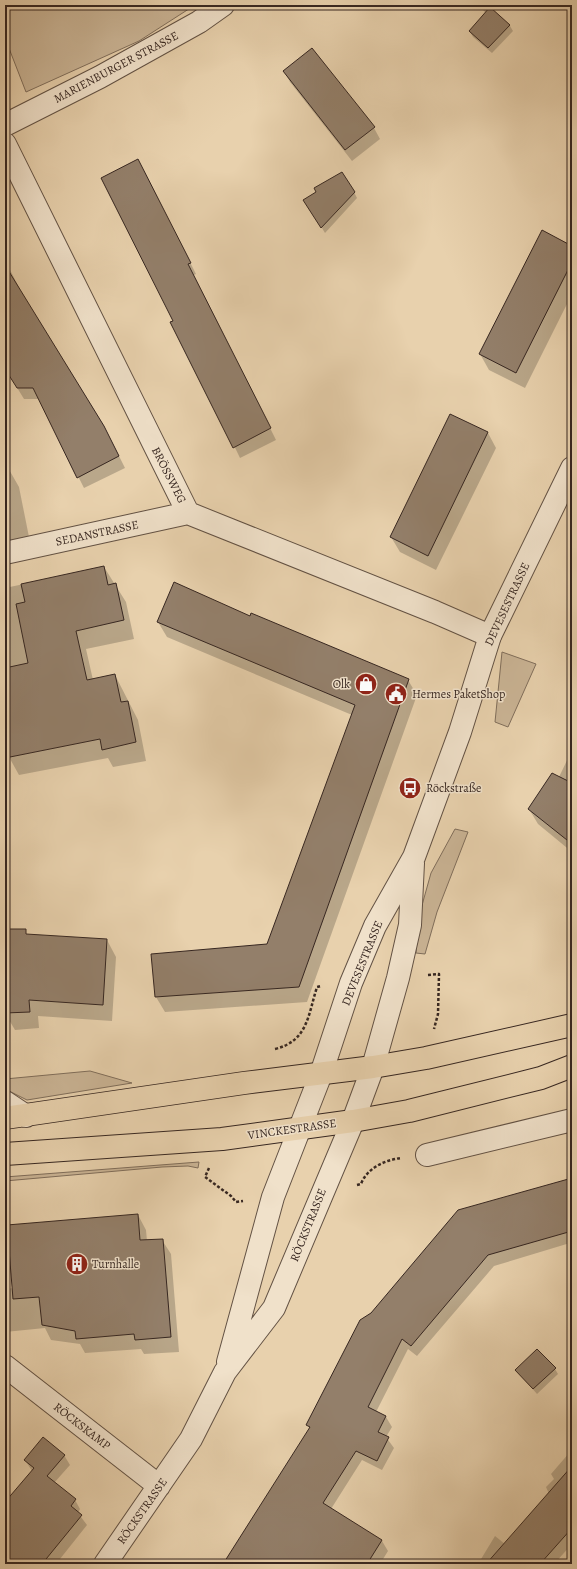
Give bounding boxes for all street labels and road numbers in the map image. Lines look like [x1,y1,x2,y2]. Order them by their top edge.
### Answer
street label: MARIENBURGER STRASSE [51,27,181,107]
street label: BRÖSSWEG [148,444,190,506]
street label: SEDANSTRASSE [54,516,140,550]
street label: DEVESESTRASSE [481,560,533,648]
street label: DEVESESTRASSE [338,918,386,1008]
street label: VINCKESTRASSE [246,1115,337,1143]
street label: RÖCKSTRASSE [286,1186,330,1264]
street label: RÖCKSKAMP [50,1399,114,1453]
street label: RÖCKSTRASSE [113,1475,171,1547]

